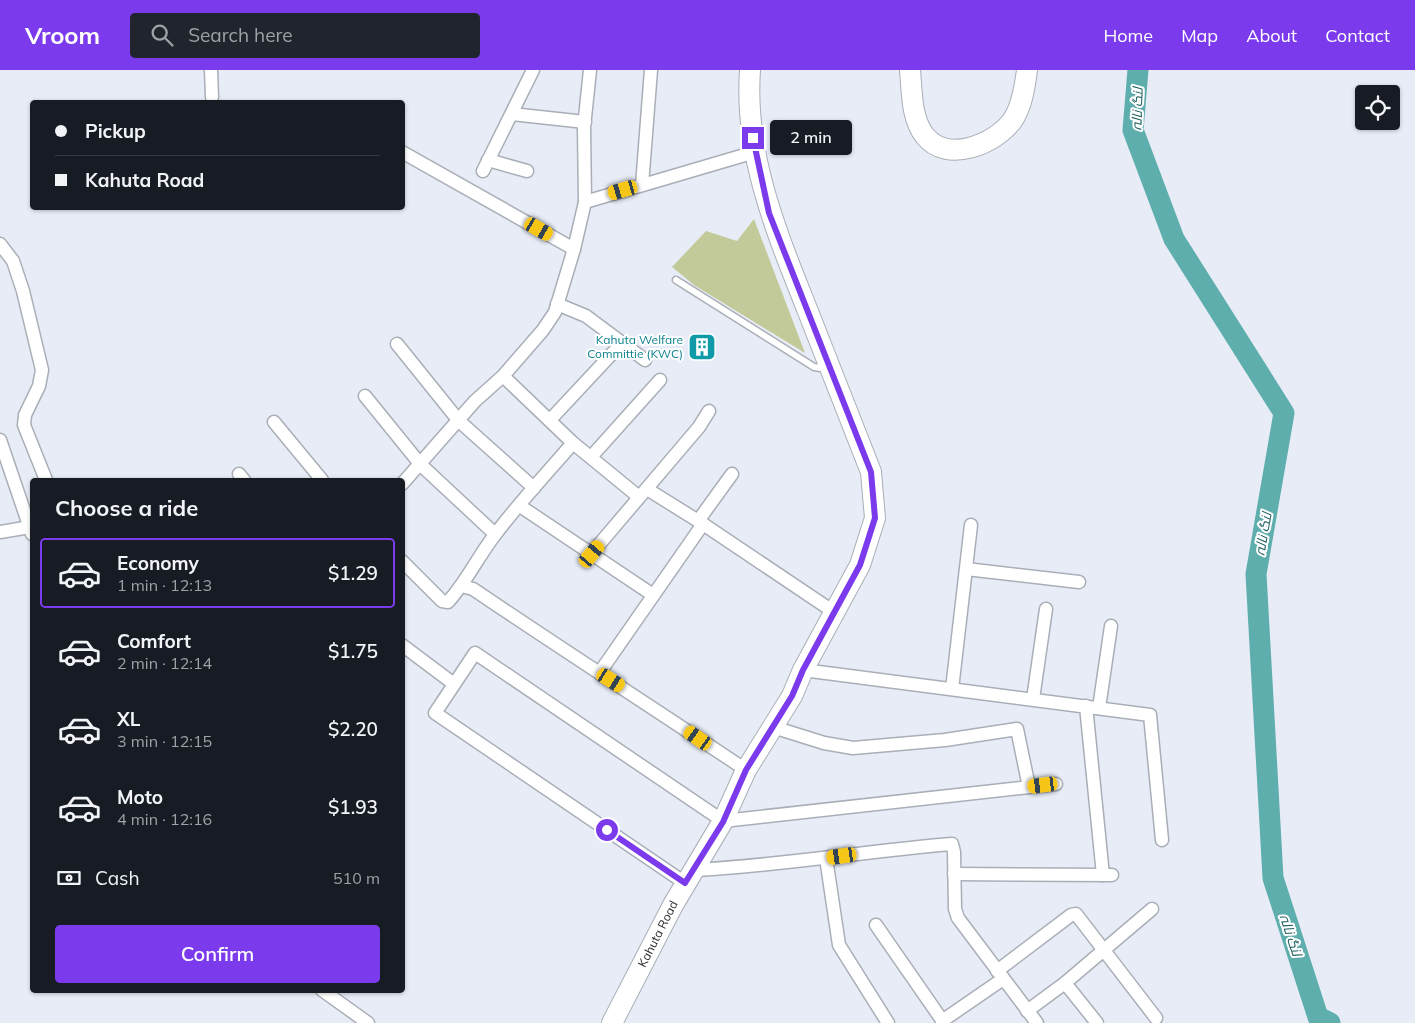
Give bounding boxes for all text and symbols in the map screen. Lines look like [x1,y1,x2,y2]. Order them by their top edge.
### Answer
search box [130,13,480,58]
text: Vroom [25,20,100,50]
icon: search [148,21,176,49]
text: Search here [188,23,293,47]
text: Home [1103,24,1153,47]
text: Map [1181,24,1218,47]
text: About [1246,24,1297,47]
text: Contact [1325,24,1390,47]
water label: لنگ نالہ [1127,85,1147,131]
map controls [1355,85,1400,130]
button: locate [1355,85,1400,130]
text: Pickup [85,119,146,143]
callout: 2 min [770,120,853,156]
route end [742,127,764,149]
text: 2 min [790,127,832,147]
text: Kahuta Road [85,168,204,192]
car [606,179,639,201]
car [522,215,555,243]
place label: Kahuta Welfare Committie (KWC) [587,332,683,361]
building icon: Kahuta Welfare Committie (KWC) [687,332,717,362]
text: Choose a ride [55,494,198,522]
water label: لنگ نالہ [1250,509,1276,557]
car [576,538,607,570]
icon: car [57,551,102,596]
text: Economy [117,551,199,575]
text: $1.29 [328,561,378,585]
text: 1 min · 12:13 [117,575,212,595]
icon: car [57,629,102,674]
text: Comfort [117,629,191,653]
text: $1.75 [328,639,378,663]
text: 2 min · 12:14 [117,653,212,673]
car [594,666,627,694]
icon: car [57,707,102,752]
text: XL [117,707,140,731]
text: $2.20 [328,717,378,741]
car [681,723,714,753]
text: 3 min · 12:15 [117,731,212,751]
car [1027,776,1058,794]
icon: car [57,785,102,830]
text: Moto [117,785,163,809]
text: $1.93 [328,795,378,819]
text: 4 min · 12:16 [117,809,212,829]
route start [596,819,618,841]
car [826,846,857,866]
icon: cash [55,864,83,892]
text: Cash [95,866,140,890]
text: 510 m [333,868,380,888]
street label: Kahuta Road [634,898,681,970]
water label: لنگ نالہ [1276,912,1307,960]
button: Confirm [55,925,380,983]

